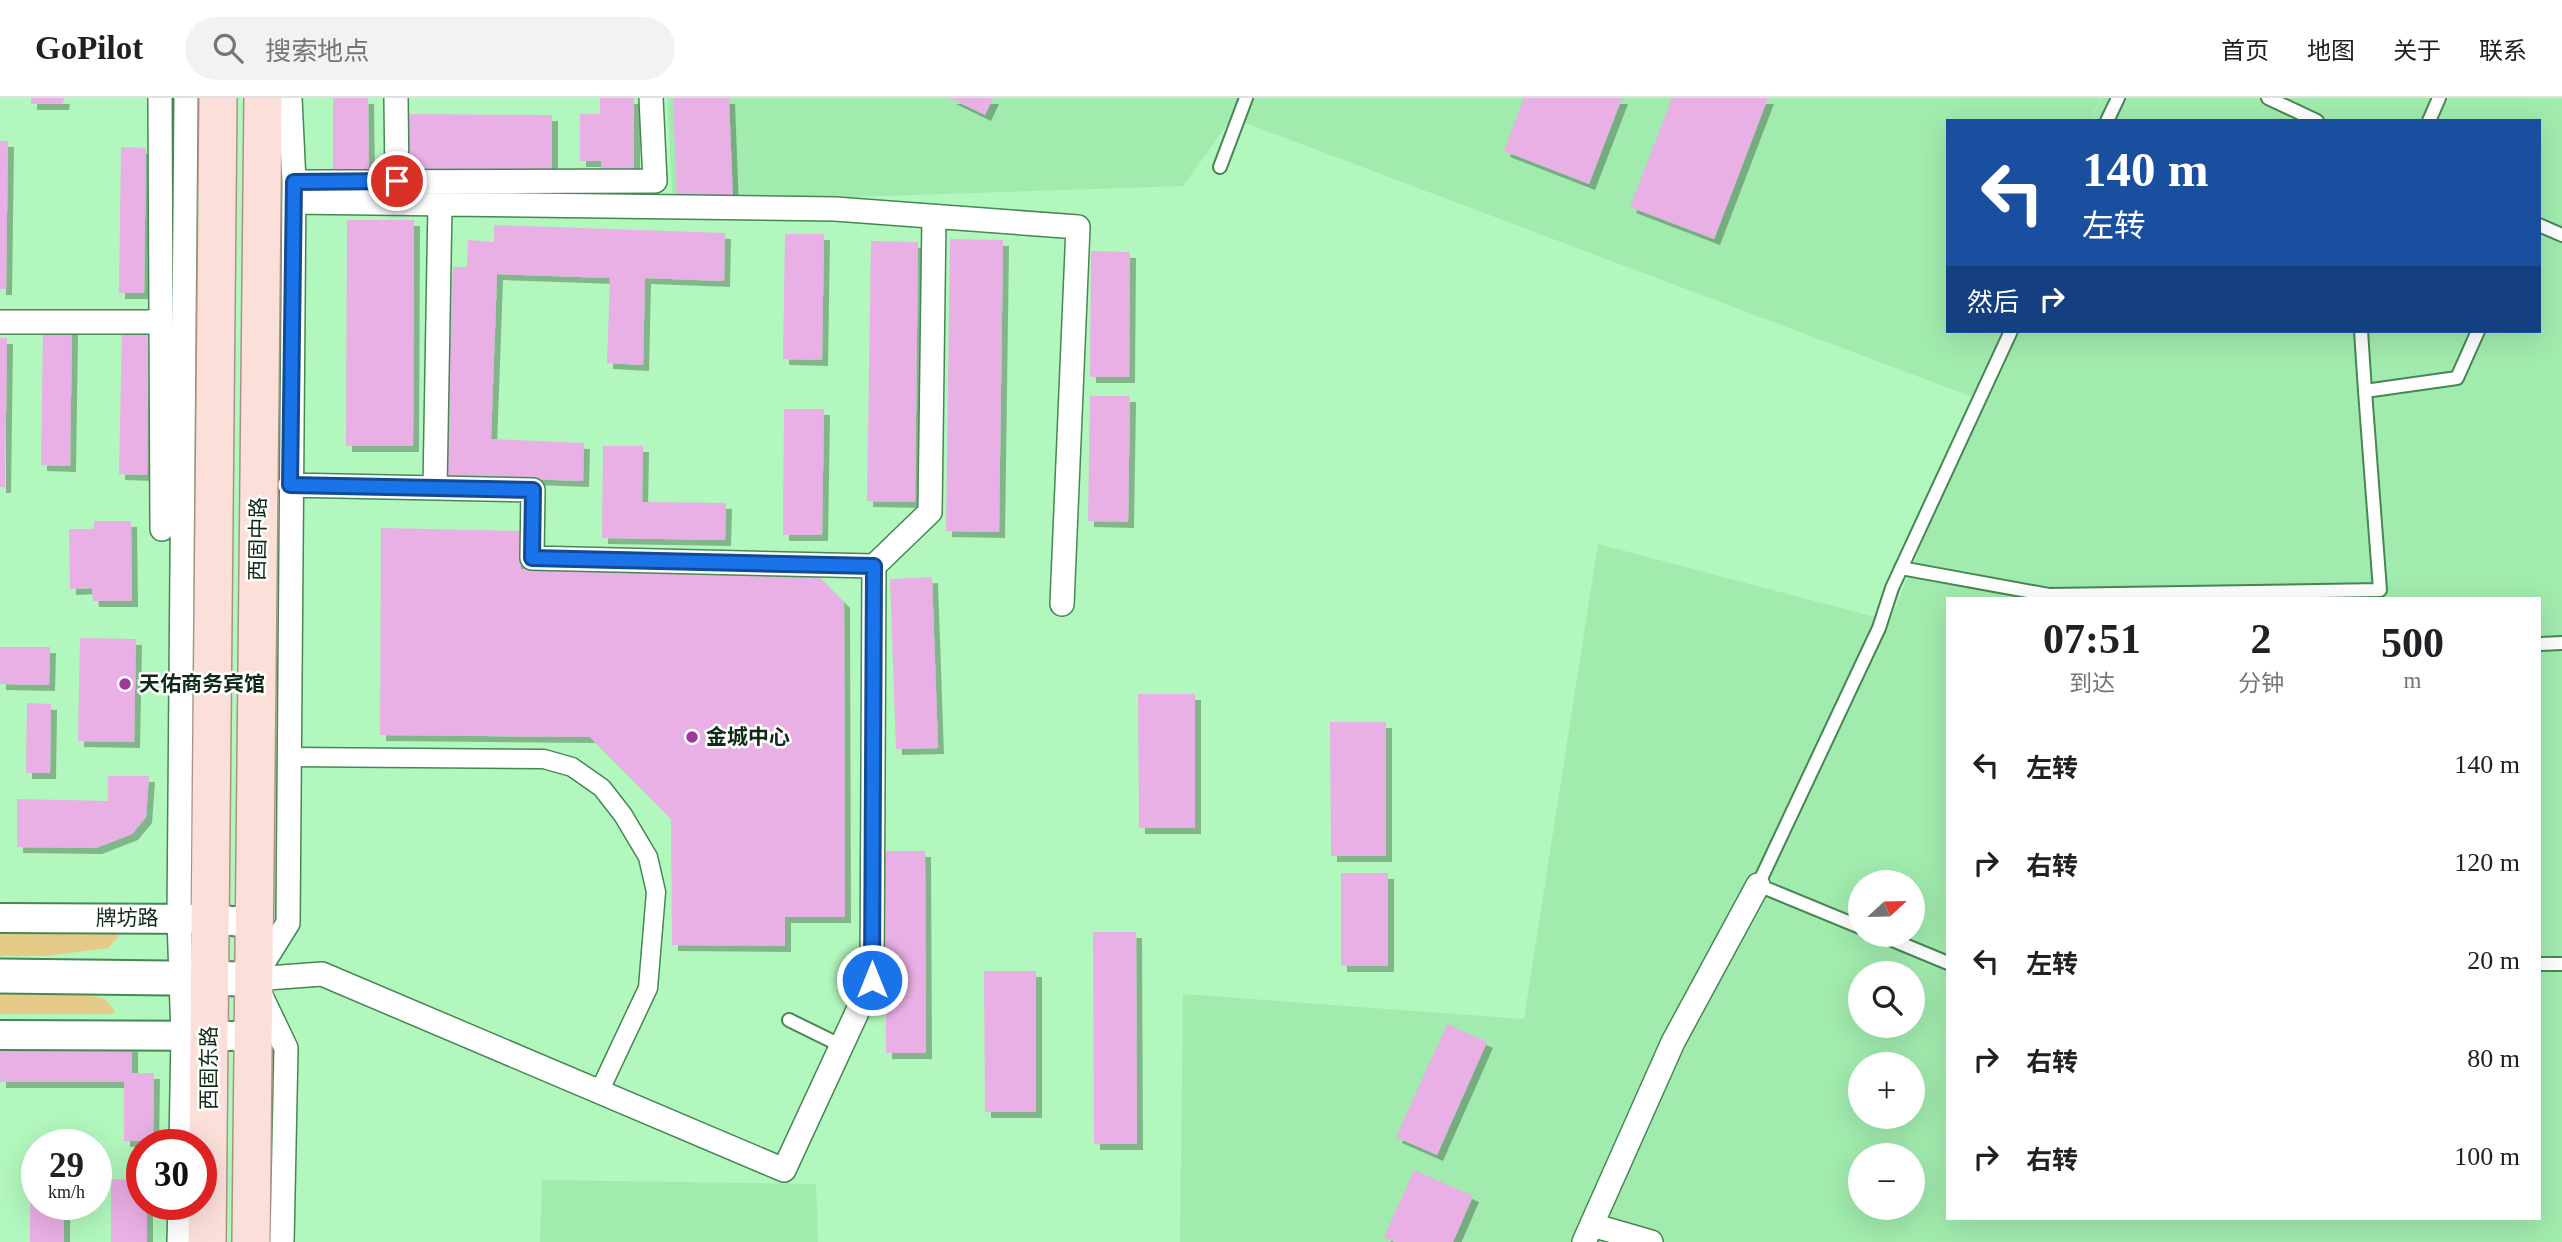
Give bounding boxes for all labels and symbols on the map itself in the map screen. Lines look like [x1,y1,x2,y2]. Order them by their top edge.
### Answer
pin [367,151,427,211]
street label: 西固中路 [245,497,271,581]
place label: 天佑商务宾馆 [139,672,265,696]
marker: 天佑商务宾馆 [117,676,133,692]
place label: 金城中心 [706,725,790,749]
marker: 金城中心 [684,729,700,745]
north arrow [1848,870,1925,947]
street label: 牌坊路 [96,906,159,930]
position arrow [835,943,909,1017]
street label: 西固东路 [197,1026,221,1110]
speed limit sign: 30 [126,1129,217,1220]

